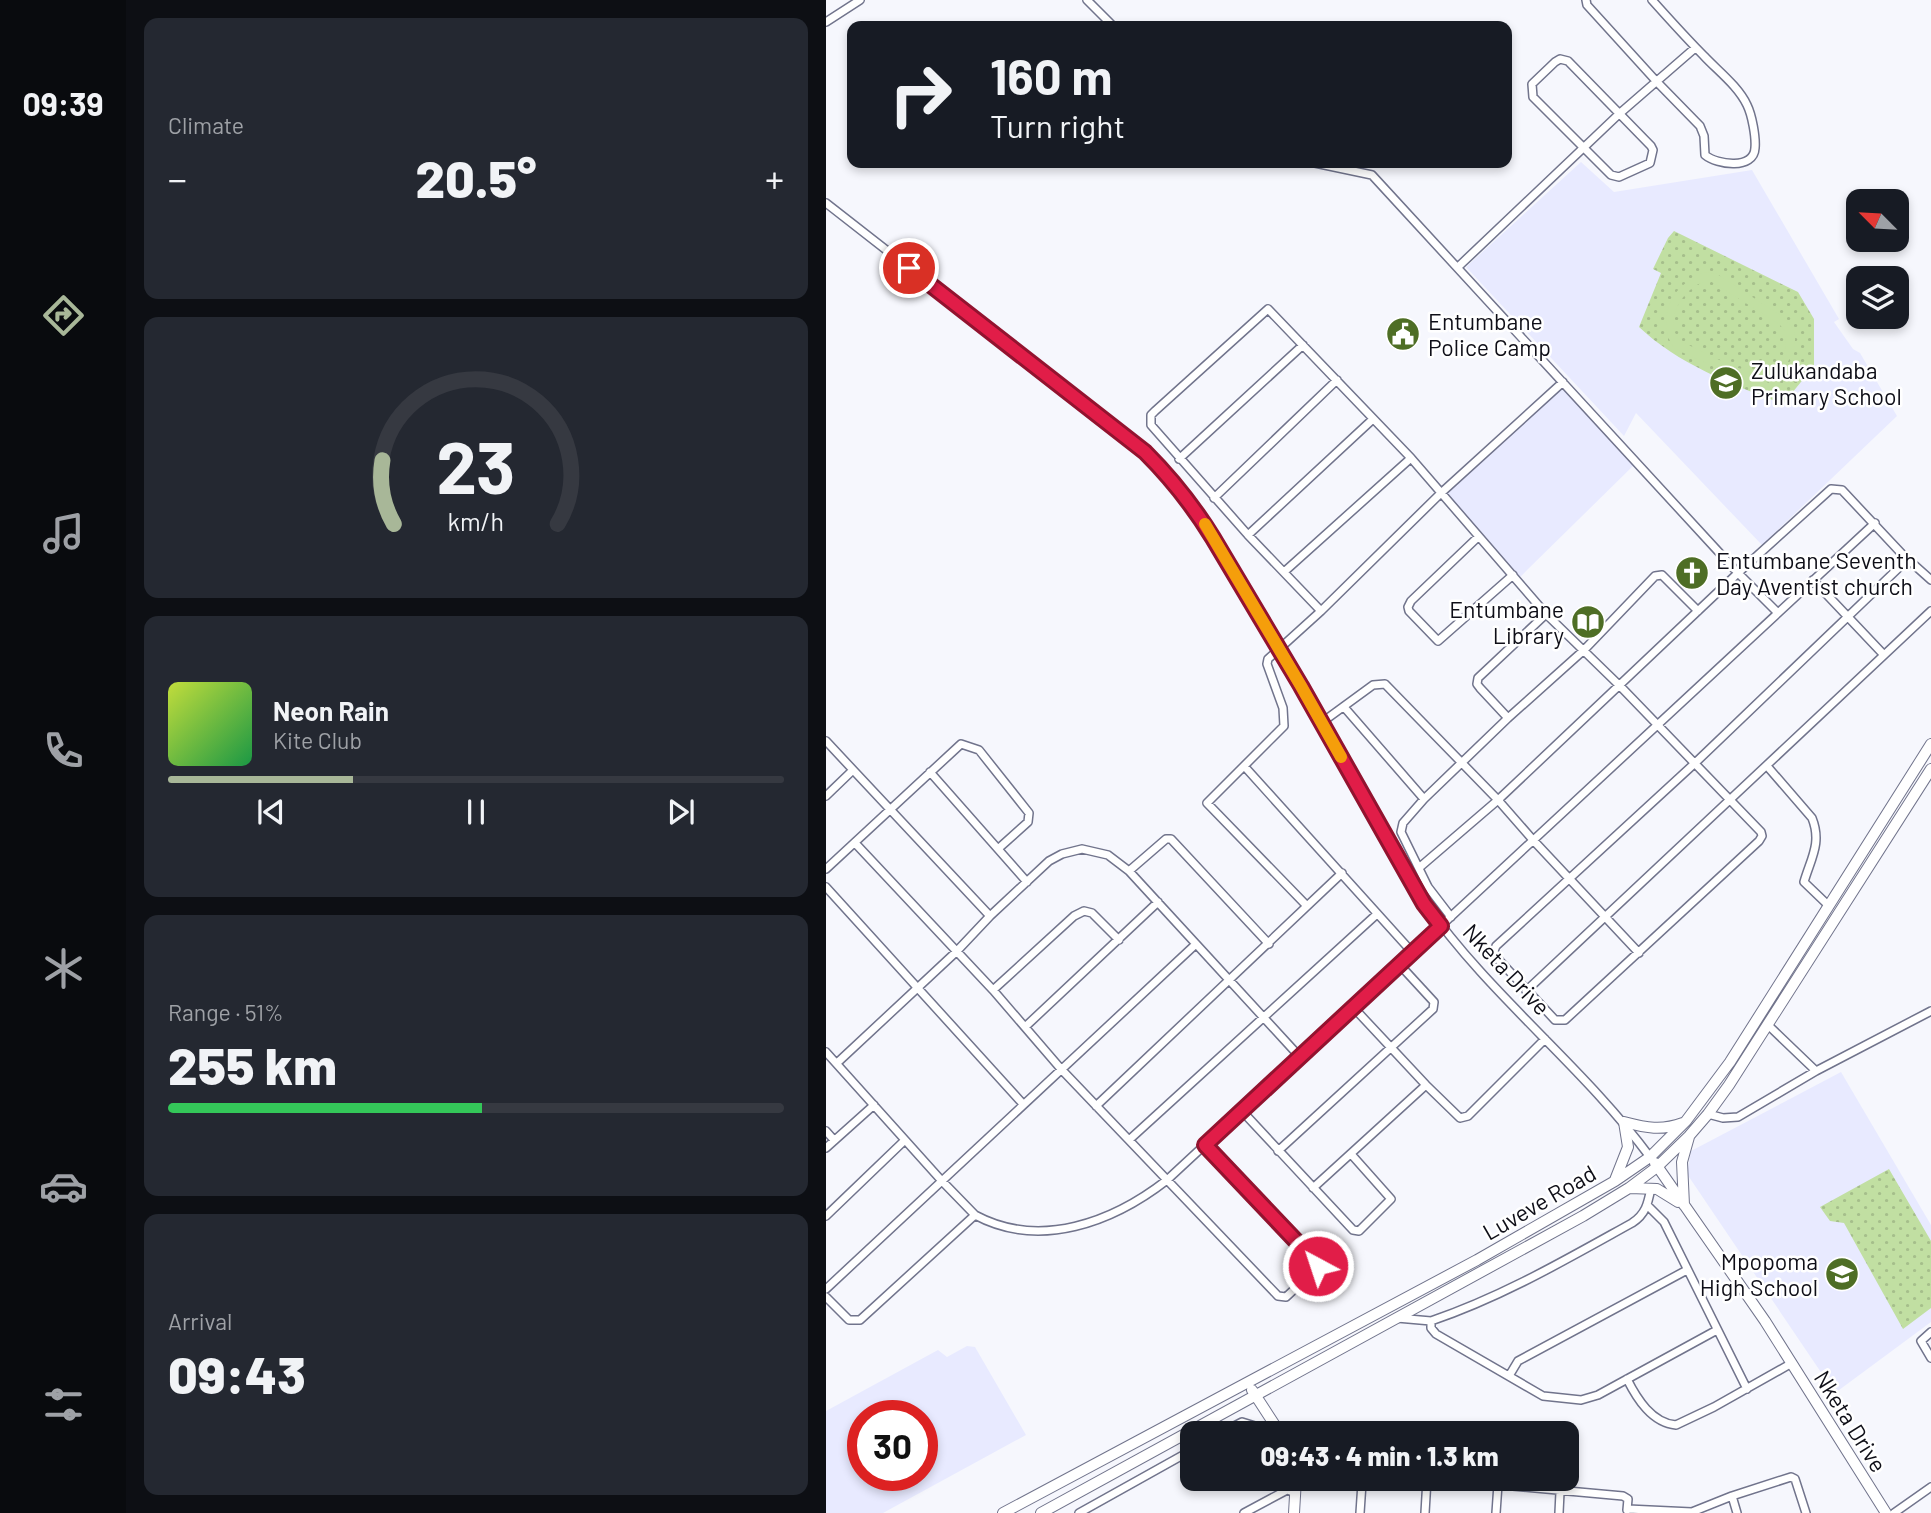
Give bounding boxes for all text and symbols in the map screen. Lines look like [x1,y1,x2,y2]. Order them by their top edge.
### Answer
text: 160 m [990,46,1112,105]
icon: right [875,49,966,140]
text: 09:39 [22,84,104,122]
text: Turn right [990,106,1125,144]
text: Climate [168,111,244,139]
text: 20.5° [415,146,537,208]
text: − [168,155,187,201]
text: + [765,155,784,201]
north arrow [1846,189,1909,252]
map controls [1846,189,1909,329]
pin [879,238,939,298]
icon: arrive [890,249,928,287]
button: layers [1846,266,1909,329]
icon: directions [39,291,88,340]
place label: Entumbane Police Camp [1428,307,1551,361]
public building icon: Entumbane Police Camp [1384,315,1422,353]
place label: Zulukandaba Primary School [1751,356,1902,410]
school or university icon: Zulukandaba Primary School [1707,364,1745,402]
text: 23 [436,421,516,509]
text: km/h [448,505,504,535]
icon: music [39,509,88,558]
place label: Entumbane Seventh Day Aventist church [1716,546,1917,600]
church icon: Entumbane Seventh Day Aventist church [1673,554,1711,592]
place label: Entumbane Library [1449,595,1564,649]
library icon: Entumbane Library [1569,603,1607,641]
text: Neon Rain [273,695,389,726]
icon: phone [39,726,88,775]
text: Kite Club [273,726,362,754]
icon: previous [252,793,290,831]
icon: pause [457,793,495,831]
icon: next [662,793,700,831]
street label: Nketa Drive [1458,918,1556,1020]
icon: climate [39,944,88,993]
text: Range · 51% [168,998,284,1026]
text: 255 km [168,1033,337,1095]
street label: Luveve Road [1477,1158,1601,1246]
icon: car [39,1162,88,1211]
position arrow [1281,1229,1355,1303]
place label: Mpopoma High School [1700,1247,1818,1301]
school or university icon: Mpopoma High School [1823,1255,1861,1293]
text: Arrival [168,1307,232,1335]
text: 09:43 [168,1342,306,1404]
street label: Nketa Drive [1809,1365,1893,1477]
icon: filters [39,1380,88,1429]
speed limit sign: 30 [847,1400,938,1491]
text: 09:43 · 4 min · 1.3 km [1260,1440,1499,1471]

